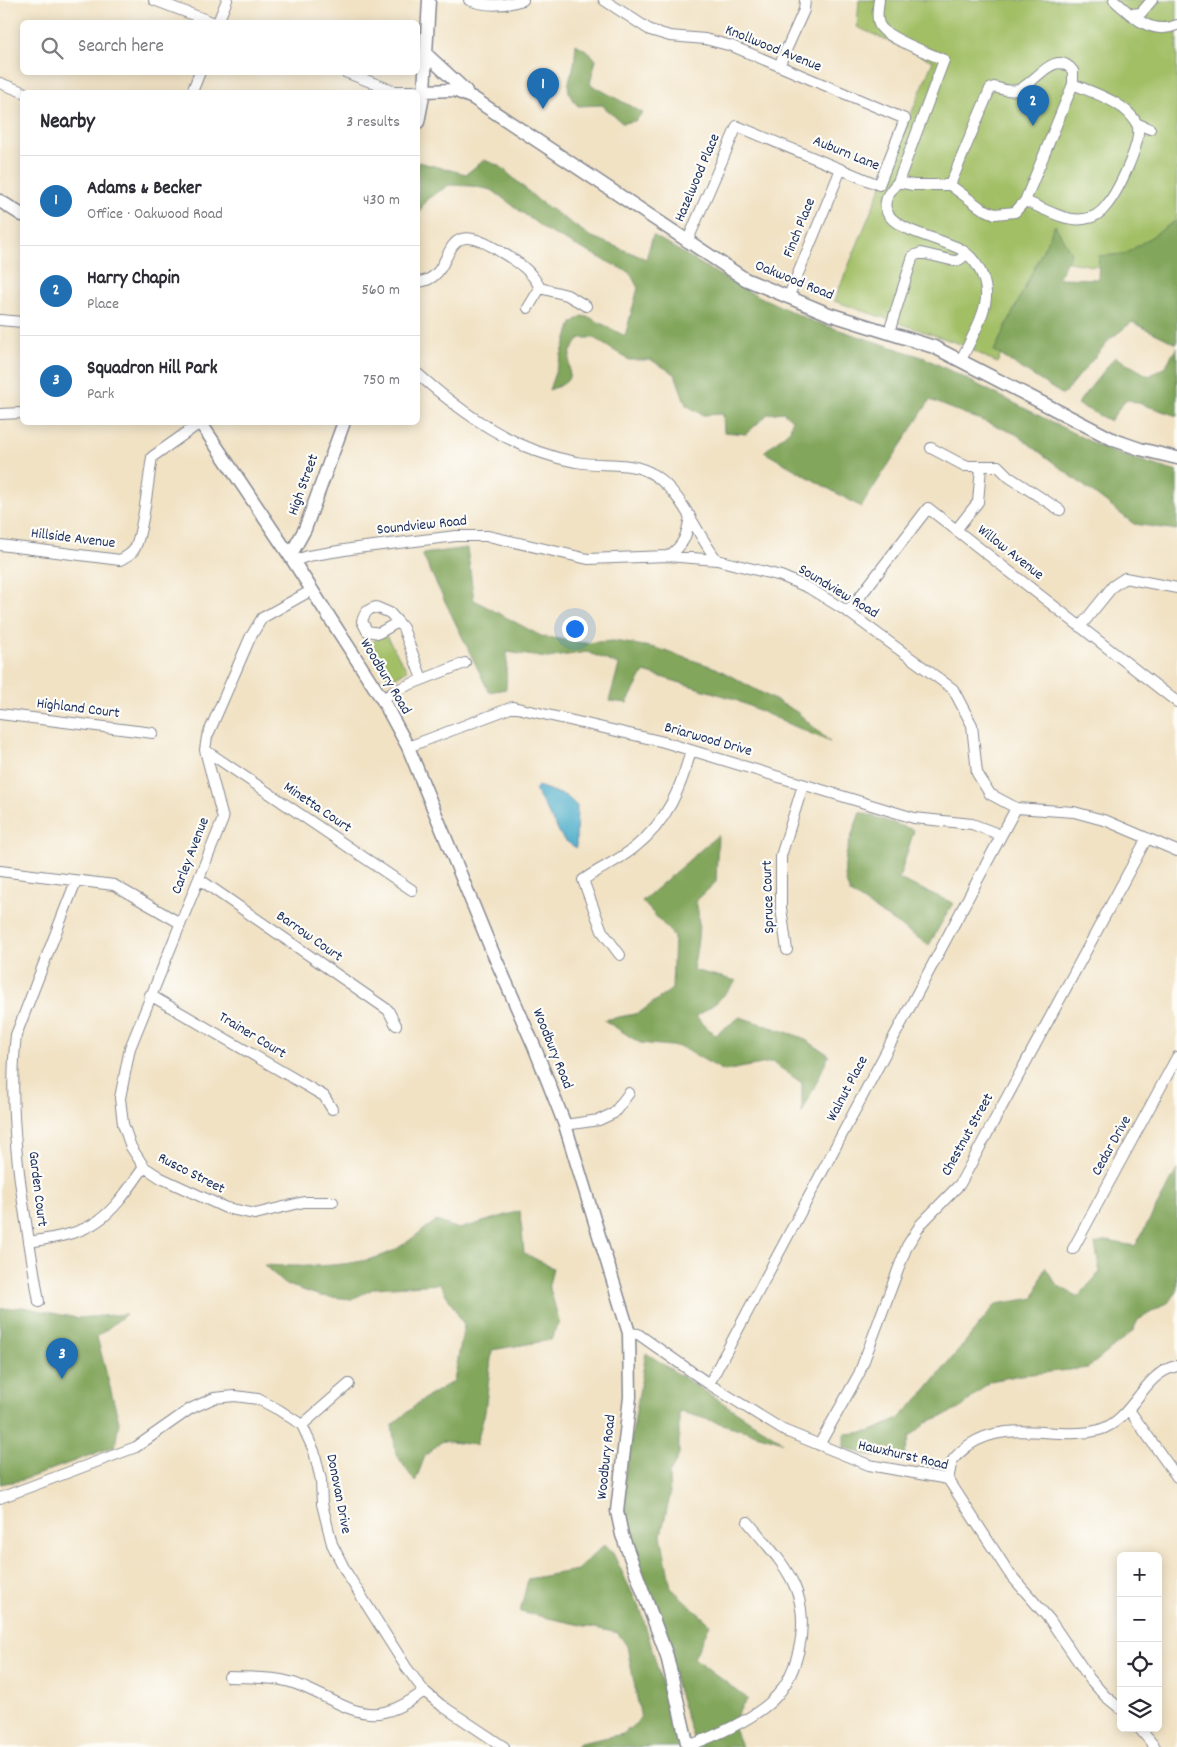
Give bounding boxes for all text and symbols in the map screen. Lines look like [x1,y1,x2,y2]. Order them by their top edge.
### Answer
search box [20,20,420,75]
street label: Knollwood Avenue [721,20,825,78]
icon: search [38,34,66,62]
text: Search here [78,34,164,61]
pin: 1 [527,68,559,109]
pin: 2 [1017,85,1049,126]
text: Nearby [40,108,95,138]
text: 3 results [346,111,400,134]
street label: Hazelwood Place [669,130,727,226]
street label: Auburn Lane [809,131,883,178]
text: Adams & Becker [87,176,202,203]
text: 1 [54,189,58,212]
text: 430 m [363,189,400,212]
street label: Finch Place [778,194,822,261]
text: Office · Oakwood Road [87,203,223,226]
street label: Oakwood Road [751,255,837,307]
text: Harry Chapin [87,266,180,293]
text: 2 [53,279,60,302]
text: 560 m [361,279,400,302]
text: Place [87,293,119,316]
text: Squadron Hill Park [87,356,217,383]
text: 3 [52,369,60,392]
text: 750 m [363,369,400,392]
text: Park [87,383,114,406]
street label: High Street [283,451,325,519]
street label: Soundview Road [376,510,468,542]
street label: Willow Avenue [972,520,1048,586]
street label: Hillside Avenue [30,523,117,555]
street label: Soundview Road [794,559,882,625]
your location [562,616,588,642]
street label: Woodbury Road [354,635,416,719]
street label: Highland Court [35,693,121,725]
street label: Briarwood Drive [662,717,755,763]
street label: Minetta Court [278,777,356,839]
street label: Carley Avenue [166,814,216,898]
street label: Spruce Court [757,860,781,934]
street label: Barrow Court [271,906,347,968]
street label: Woodbury Road [526,1005,578,1093]
street label: Trainer Court [214,1007,290,1065]
street label: Walnut Place [821,1052,875,1126]
street label: Chestnut Street [936,1089,1000,1180]
street label: Cedar Drive [1086,1111,1138,1180]
street label: Rusco Street [154,1148,229,1201]
street label: Garden Court [21,1150,53,1228]
pin: 3 [46,1338,78,1379]
street label: Woodbury Road [592,1414,622,1500]
street label: Hawxhurst Road [856,1435,950,1477]
street label: Donovan Drive [320,1452,357,1536]
map controls [1117,1552,1162,1732]
button: + [1117,1552,1162,1597]
button: − [1117,1597,1162,1642]
button: locate [1117,1642,1162,1687]
button: layers [1117,1687,1162,1732]

